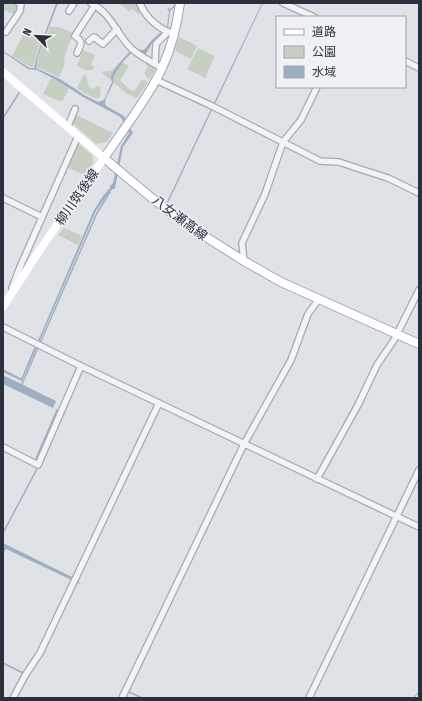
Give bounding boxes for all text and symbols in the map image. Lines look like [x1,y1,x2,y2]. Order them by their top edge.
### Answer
north arrow [16,16,56,56]
legend [276,16,406,88]
text: 道路 [312,25,336,39]
text: N [20,26,35,38]
text: 公園 [312,45,336,59]
text: 水域 [312,65,336,79]
street label: 柳川筑後線 [52,166,102,228]
street label: 八女瀬高線 [150,192,210,244]

